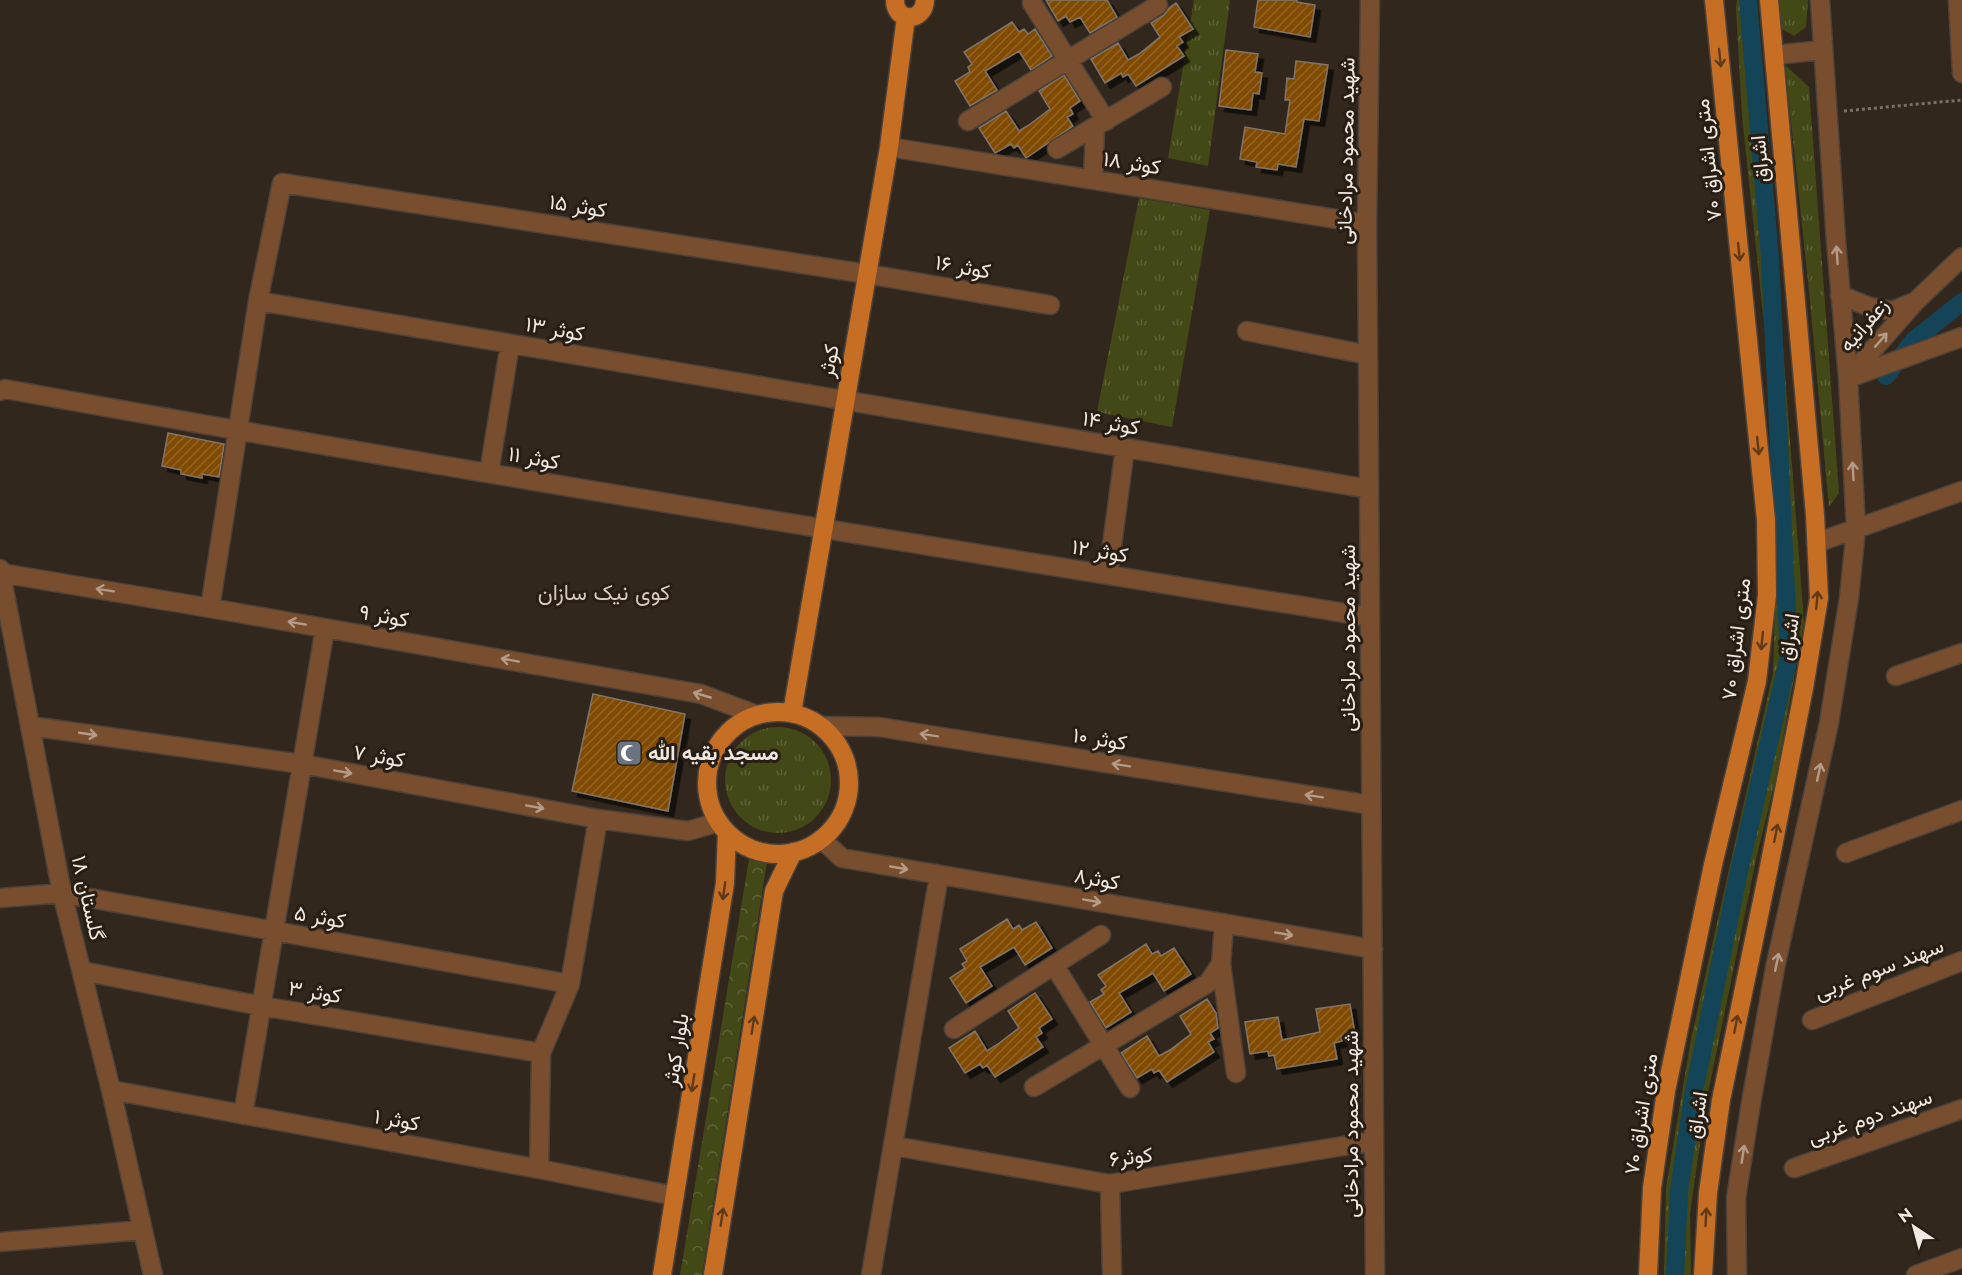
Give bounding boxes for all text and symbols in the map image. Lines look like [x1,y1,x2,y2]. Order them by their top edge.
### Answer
one-way arrow [1715,48,1726,68]
street label: شهید محمود مرادخانی [1329,57,1363,245]
street label: ۷۰ متری اشراق [1687,97,1729,223]
street label: اشراق [1743,134,1777,184]
street label: کوثر ۱۸ [1101,144,1163,182]
street label: ۱۵ کوثر [547,187,609,225]
one-way arrow [1734,242,1745,262]
one-way arrow [1831,246,1842,266]
street label: کوثر ۱۶ [933,247,993,287]
street label: زعفرانیه [1832,291,1896,359]
street label: کوثر ۱۳ [523,309,587,349]
one-way arrow [1874,333,1888,348]
street label: کوثر [811,342,847,381]
street label: کوثر ۱۴ [1080,403,1142,443]
one-way arrow [1753,436,1764,456]
street label: کوثر ۱۱ [506,439,562,477]
one-way arrow [1847,461,1858,481]
street label: کوثر ۱۲ [1070,532,1130,570]
street label: شهید محمود مرادخانی [1333,544,1363,732]
district label: کوی نیک سازان [538,576,670,608]
street label: ۷۰ متری اشراق [1714,576,1758,702]
one-way arrow [95,585,115,596]
one-way arrow [1812,591,1823,610]
street label: کوثر ۹ [357,597,411,635]
street label: اشراق [1770,611,1808,663]
one-way arrow [288,617,307,628]
one-way arrow [1756,630,1767,650]
one-way arrow [500,655,520,666]
one-way arrow [693,689,712,700]
street label: کوثر ۱۰ [1071,720,1129,758]
one-way arrow [77,729,97,740]
one-way arrow [919,729,939,740]
street label: کوثر ۷ [351,737,407,775]
mosque icon: مسجد بقیه الله [614,738,644,768]
place label: مسجد بقیه الله [648,738,779,768]
one-way arrow [1112,760,1132,771]
one-way arrow [1813,762,1825,781]
one-way arrow [333,767,352,778]
one-way arrow [1304,790,1324,801]
one-way arrow [524,802,544,813]
one-way arrow [1771,824,1782,843]
street label: گلستان ۱۸ [64,853,112,943]
street label: کوثر۸ [1072,860,1122,898]
one-way arrow [889,863,909,874]
one-way arrow [718,880,729,900]
one-way arrow [1081,895,1101,906]
street label: کوثر ۵ [292,898,348,936]
one-way arrow [1273,928,1293,939]
street label: سهند سوم غربی [1810,931,1948,1007]
one-way arrow [1771,953,1783,972]
street label: کوثر ۳ [286,973,344,1011]
street label: بلوار کوثر [655,1011,697,1090]
one-way arrow [748,1015,759,1035]
one-way arrow [1731,1015,1742,1034]
street label: شهید محمود مرادخانی [1336,1030,1366,1218]
street label: ۷۰ متری اشراق [1617,1051,1665,1177]
one-way arrow [688,1073,699,1092]
street label: سهند دوم غربی [1804,1082,1936,1152]
street label: اشراق [1678,1089,1716,1141]
street label: کوثر ۱ [372,1101,422,1139]
street label: کوثر۶ [1108,1139,1154,1175]
one-way arrow [1737,1145,1748,1164]
north arrow [1884,1197,1944,1257]
text: N [1894,1202,1917,1228]
one-way arrow [1701,1207,1712,1227]
one-way arrow [717,1208,728,1228]

